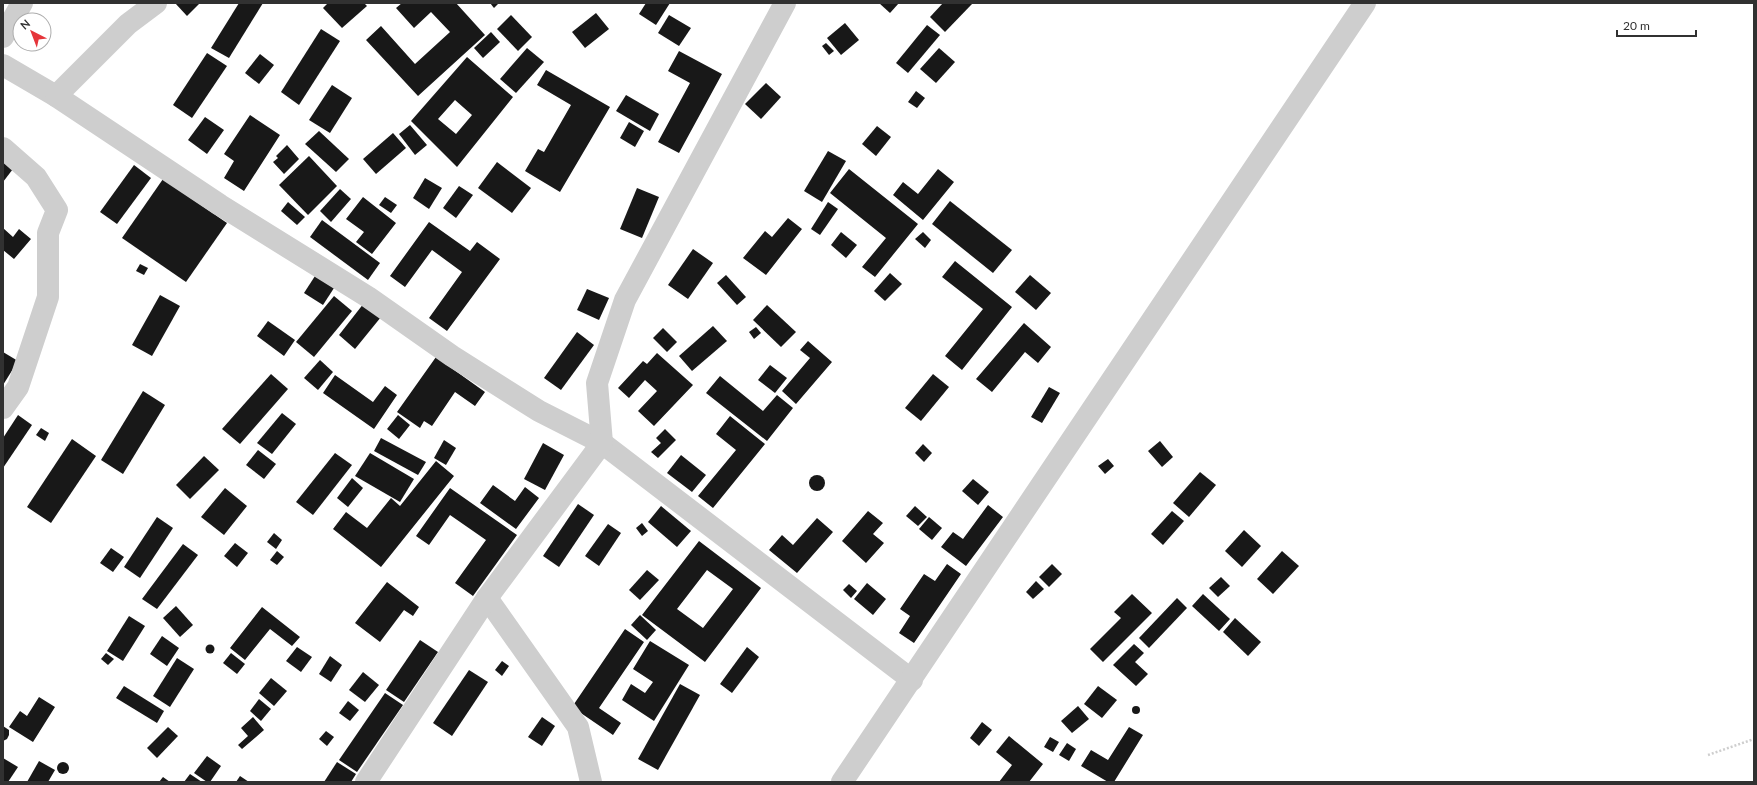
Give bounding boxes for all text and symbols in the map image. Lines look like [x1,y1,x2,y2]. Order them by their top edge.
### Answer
north arrow [12,12,52,52]
scale bar [1617,12,1696,38]
text: N [17,17,32,32]
text: 20 m [1623,18,1650,33]

